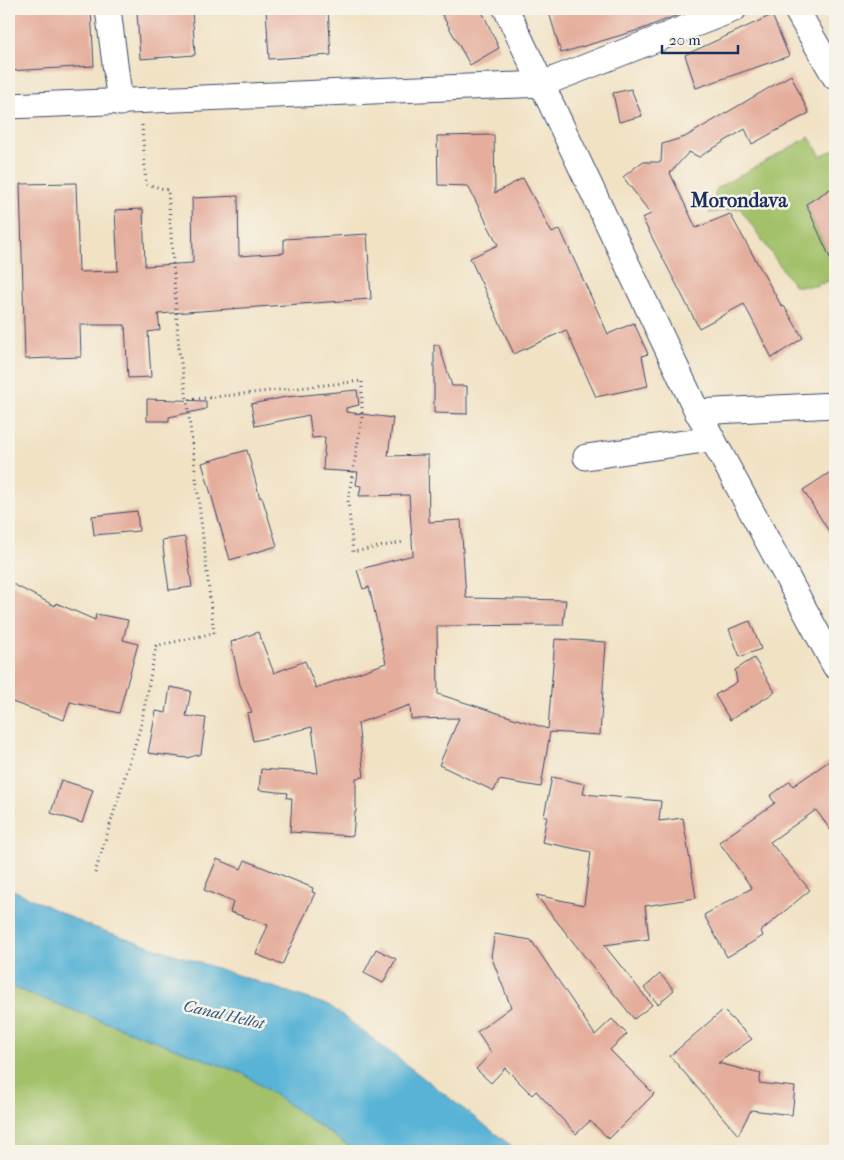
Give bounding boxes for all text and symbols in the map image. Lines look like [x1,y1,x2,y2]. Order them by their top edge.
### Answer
scale bar [662,22,738,54]
text: 20 m [669,31,701,49]
district label: Morondava [690,189,788,212]
water label: Canal Hellot [182,996,267,1033]

